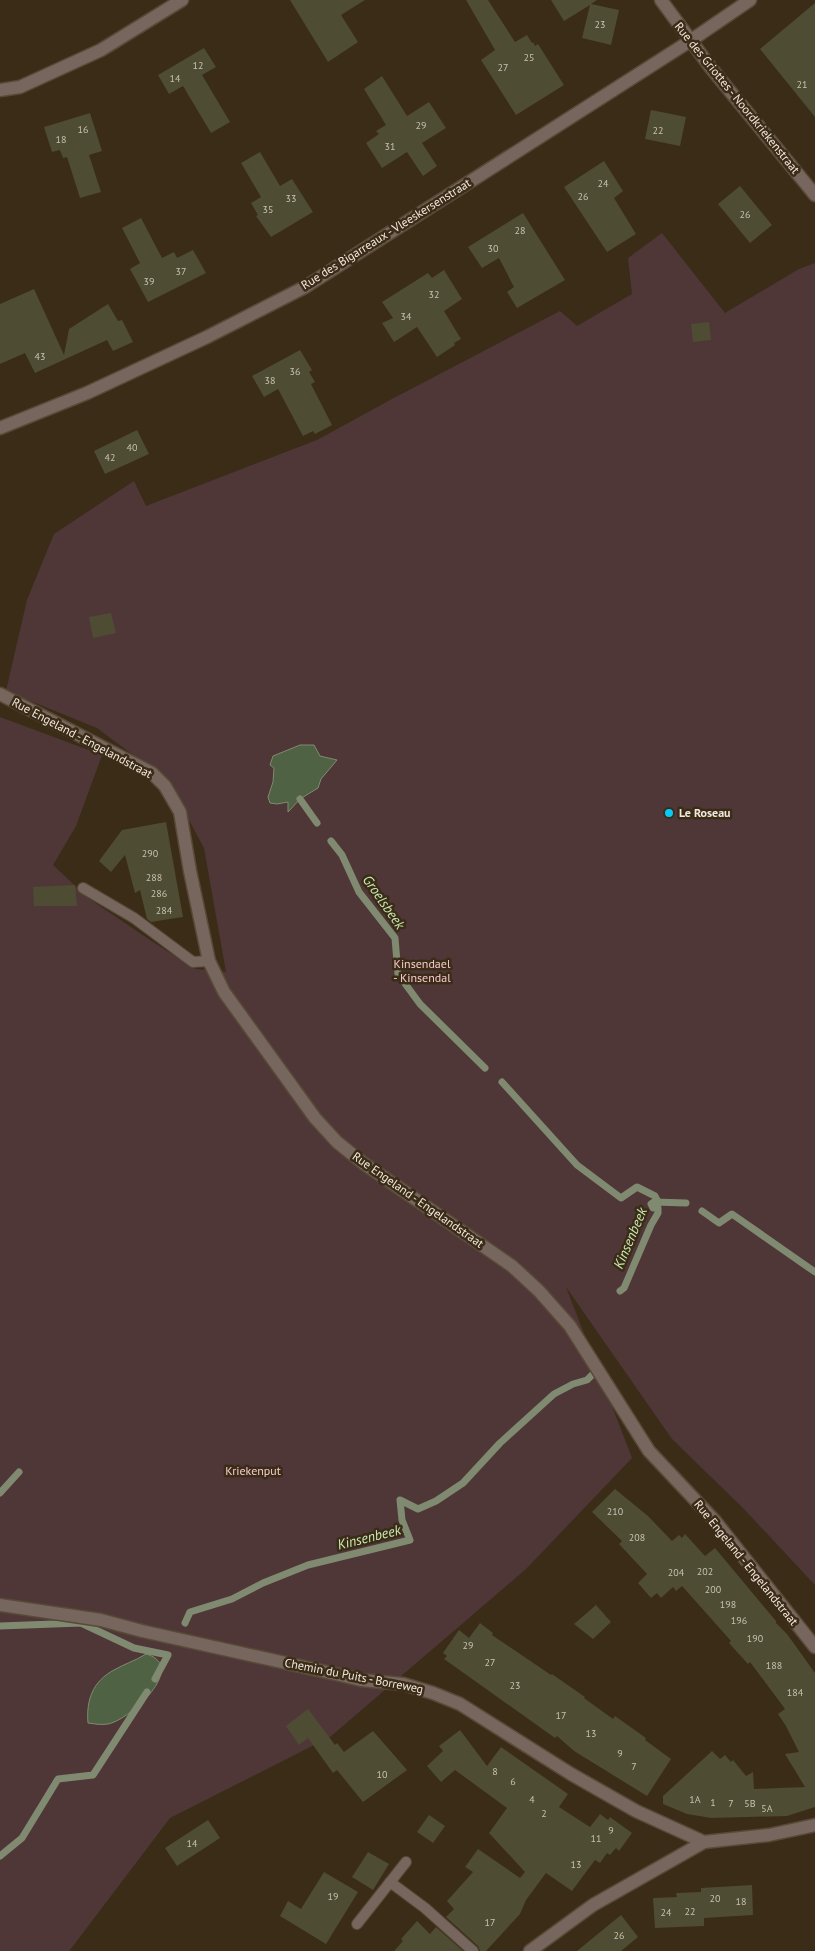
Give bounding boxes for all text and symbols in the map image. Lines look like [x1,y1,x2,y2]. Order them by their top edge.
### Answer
house number: 23 [595,18,605,31]
street label: Rue des Griottes - Noordkriekenstraat [672,19,803,177]
house number: 25 [524,51,534,64]
house number: 12 [193,59,203,72]
house number: 27 [498,61,508,74]
house number: 14 [170,72,181,85]
house number: 21 [797,78,807,91]
house number: 29 [416,119,426,132]
house number: 16 [78,123,88,136]
house number: 22 [653,124,663,137]
house number: 18 [56,133,66,146]
house number: 31 [385,140,395,153]
street label: Rue des Bigarreaux - Vleeskersenstraat [298,175,473,292]
house number: 24 [598,177,609,190]
house number: 26 [578,190,588,203]
house number: 33 [286,192,296,205]
house number: 35 [263,203,273,216]
house number: 26 [740,208,750,221]
house number: 28 [515,224,525,237]
house number: 30 [488,242,499,255]
house number: 37 [176,265,186,278]
house number: 39 [144,275,154,288]
house number: 32 [429,288,439,301]
house number: 34 [401,310,412,323]
house number: 43 [35,350,45,363]
house number: 36 [290,365,300,378]
house number: 38 [265,374,275,387]
house number: 40 [127,441,138,454]
house number: 42 [105,451,115,464]
street label: Rue Engeland - Engelandstraat [9,694,155,781]
place label: Le Roseau [679,805,731,820]
marker: Le Roseau [663,807,675,819]
house number: 290 [142,847,159,860]
house number: 288 [146,871,162,884]
water label: Groelsbeek [359,871,410,933]
house number: 286 [151,887,167,900]
house number: 284 [156,904,173,917]
park label: Kinsendael - Kinsendal [393,956,451,985]
street label: Rue Engeland - Engelandstraat [350,1148,487,1251]
water label: Kinsenbeek [609,1204,651,1271]
park label: Kriekenput [225,1463,281,1478]
street label: Rue Engeland - Engelandstraat [691,1497,802,1628]
house number: 210 [607,1505,624,1518]
water label: Kinsenbeek [335,1520,403,1554]
house number: 208 [629,1531,645,1544]
house number: 202 [697,1565,713,1578]
house number: 204 [668,1566,685,1579]
house number: 200 [705,1583,722,1596]
house number: 198 [720,1598,736,1611]
house number: 196 [731,1614,747,1627]
house number: 190 [747,1632,764,1645]
house number: 29 [463,1639,473,1652]
street label: Chemin du Puits - Borreweg [283,1655,425,1696]
house number: 27 [485,1656,495,1669]
house number: 188 [766,1659,782,1672]
house number: 23 [510,1679,520,1692]
house number: 184 [787,1686,804,1699]
house number: 17 [556,1709,566,1722]
house number: 13 [586,1727,596,1740]
house number: 9 [617,1747,623,1760]
house number: 7 [631,1760,637,1773]
house number: 8 [492,1765,498,1778]
house number: 10 [377,1768,388,1781]
house number: 6 [510,1775,516,1788]
house number: 4 [529,1793,535,1806]
house number: 1A [689,1793,701,1806]
house number: 1 [710,1796,716,1809]
house number: 7 [728,1797,734,1810]
house number: 5B [744,1797,756,1810]
house number: 5A [761,1802,773,1815]
house number: 2 [541,1807,547,1820]
house number: 9 [608,1824,614,1837]
house number: 11 [591,1832,601,1845]
house number: 14 [187,1837,198,1850]
house number: 13 [571,1858,581,1871]
house number: 19 [328,1890,338,1903]
house number: 20 [710,1892,721,1905]
house number: 18 [736,1895,746,1908]
house number: 22 [685,1905,695,1918]
house number: 24 [661,1906,672,1919]
house number: 17 [485,1916,495,1929]
house number: 26 [614,1929,624,1942]

